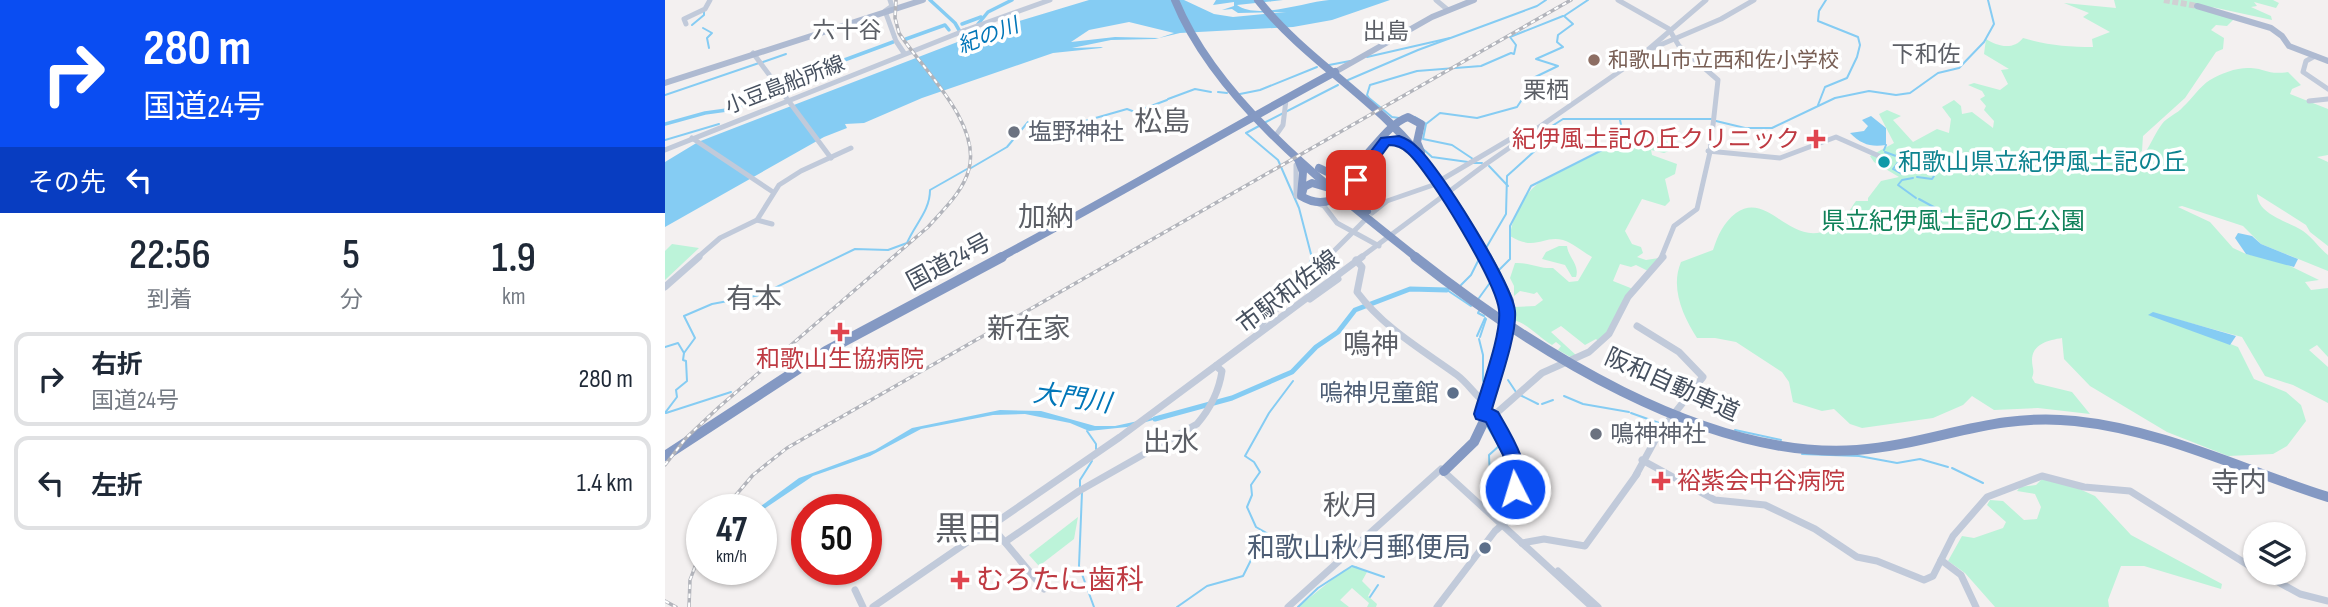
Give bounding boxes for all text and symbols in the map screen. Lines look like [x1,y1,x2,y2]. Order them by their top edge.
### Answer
water label: 紀の川 [954,12,1024,59]
district label: 六十谷 [813,17,882,45]
district label: 出島 [1363,18,1409,46]
text: 280 m [143,20,251,79]
icon: right [28,28,119,119]
district label: 下和佐 [1892,41,1961,69]
place label: 和歌山市立西和佐小学校 [1608,48,1839,73]
street label: 小豆島船所線 [722,51,848,119]
marker: 和歌山市立西和佐小学校 [1586,52,1602,68]
district label: 栗栖 [1523,77,1569,105]
text: 国道24号 [143,88,265,127]
district label: 松島 [1134,106,1190,139]
place label: 塩野神社 [1028,118,1124,147]
marker: 塩野神社 [1006,124,1022,140]
place label: 紀伊風土記の丘クリニック [1512,125,1800,154]
marker: 紀伊風土記の丘クリニック [1806,129,1826,149]
place label: 和歌山県立紀伊風土記の丘 [1898,148,2186,177]
pin [1326,150,1386,210]
marker: 和歌山県立紀伊風土記の丘 [1876,154,1892,170]
icon: left [120,161,158,199]
icon: arrive [1337,161,1375,199]
text: その先 [28,168,106,199]
district label: 加納 [1018,201,1074,234]
park label: 県立紀伊風土記の丘公園 [1821,207,2085,236]
street label: 国道24号 [902,228,996,296]
text: 22:56 [129,230,211,281]
text: 5 [342,230,360,281]
text: 1.9 [492,233,536,284]
street label: 市駅和佐線 [1231,244,1345,340]
text: km [502,283,526,311]
district label: 有本 [726,283,782,316]
text: 到着 [147,286,193,314]
text: 分 [340,286,363,314]
district label: 新在家 [987,313,1071,346]
marker: 和歌山生協病院 [830,322,850,342]
district label: 鳴神 [1343,329,1399,362]
street label: 阪和自動車道 [1600,342,1744,428]
place label: 和歌山生協病院 [756,345,924,374]
text: 右折 [91,350,143,381]
icon: right [32,360,70,398]
text: 280 m [578,364,633,395]
water label: 大門川 [1031,378,1116,420]
place label: 嗚神児童館 [1319,379,1439,408]
marker: 嗚神児童館 [1445,385,1461,401]
text: 国道24号 [91,387,179,415]
place label: 鳴神神社 [1610,420,1706,449]
district label: 出水 [1143,426,1199,459]
marker: 鳴神神社 [1588,426,1604,442]
position arrow [1478,452,1552,526]
icon: left [32,464,70,502]
place label: 裕紫会中谷病院 [1677,467,1845,496]
district label: 寺内 [2211,467,2267,500]
text: 1.4 km [577,468,633,499]
text: 左折 [91,471,143,502]
marker: 裕紫会中谷病院 [1651,471,1671,491]
district label: 秋月 [1323,490,1379,523]
speed limit sign: 50 [791,494,882,585]
text: 47 [716,509,747,552]
district label: 黒田 [935,510,1001,550]
map controls [2243,522,2306,585]
button: layers [2243,522,2306,585]
place label: 和歌山秋月郵便局 [1247,532,1471,565]
marker: 和歌山秋月郵便局 [1477,540,1493,556]
text: km/h [716,546,747,567]
place label: むろたに歯科 [976,564,1144,597]
marker: むろたに歯科 [950,570,970,590]

